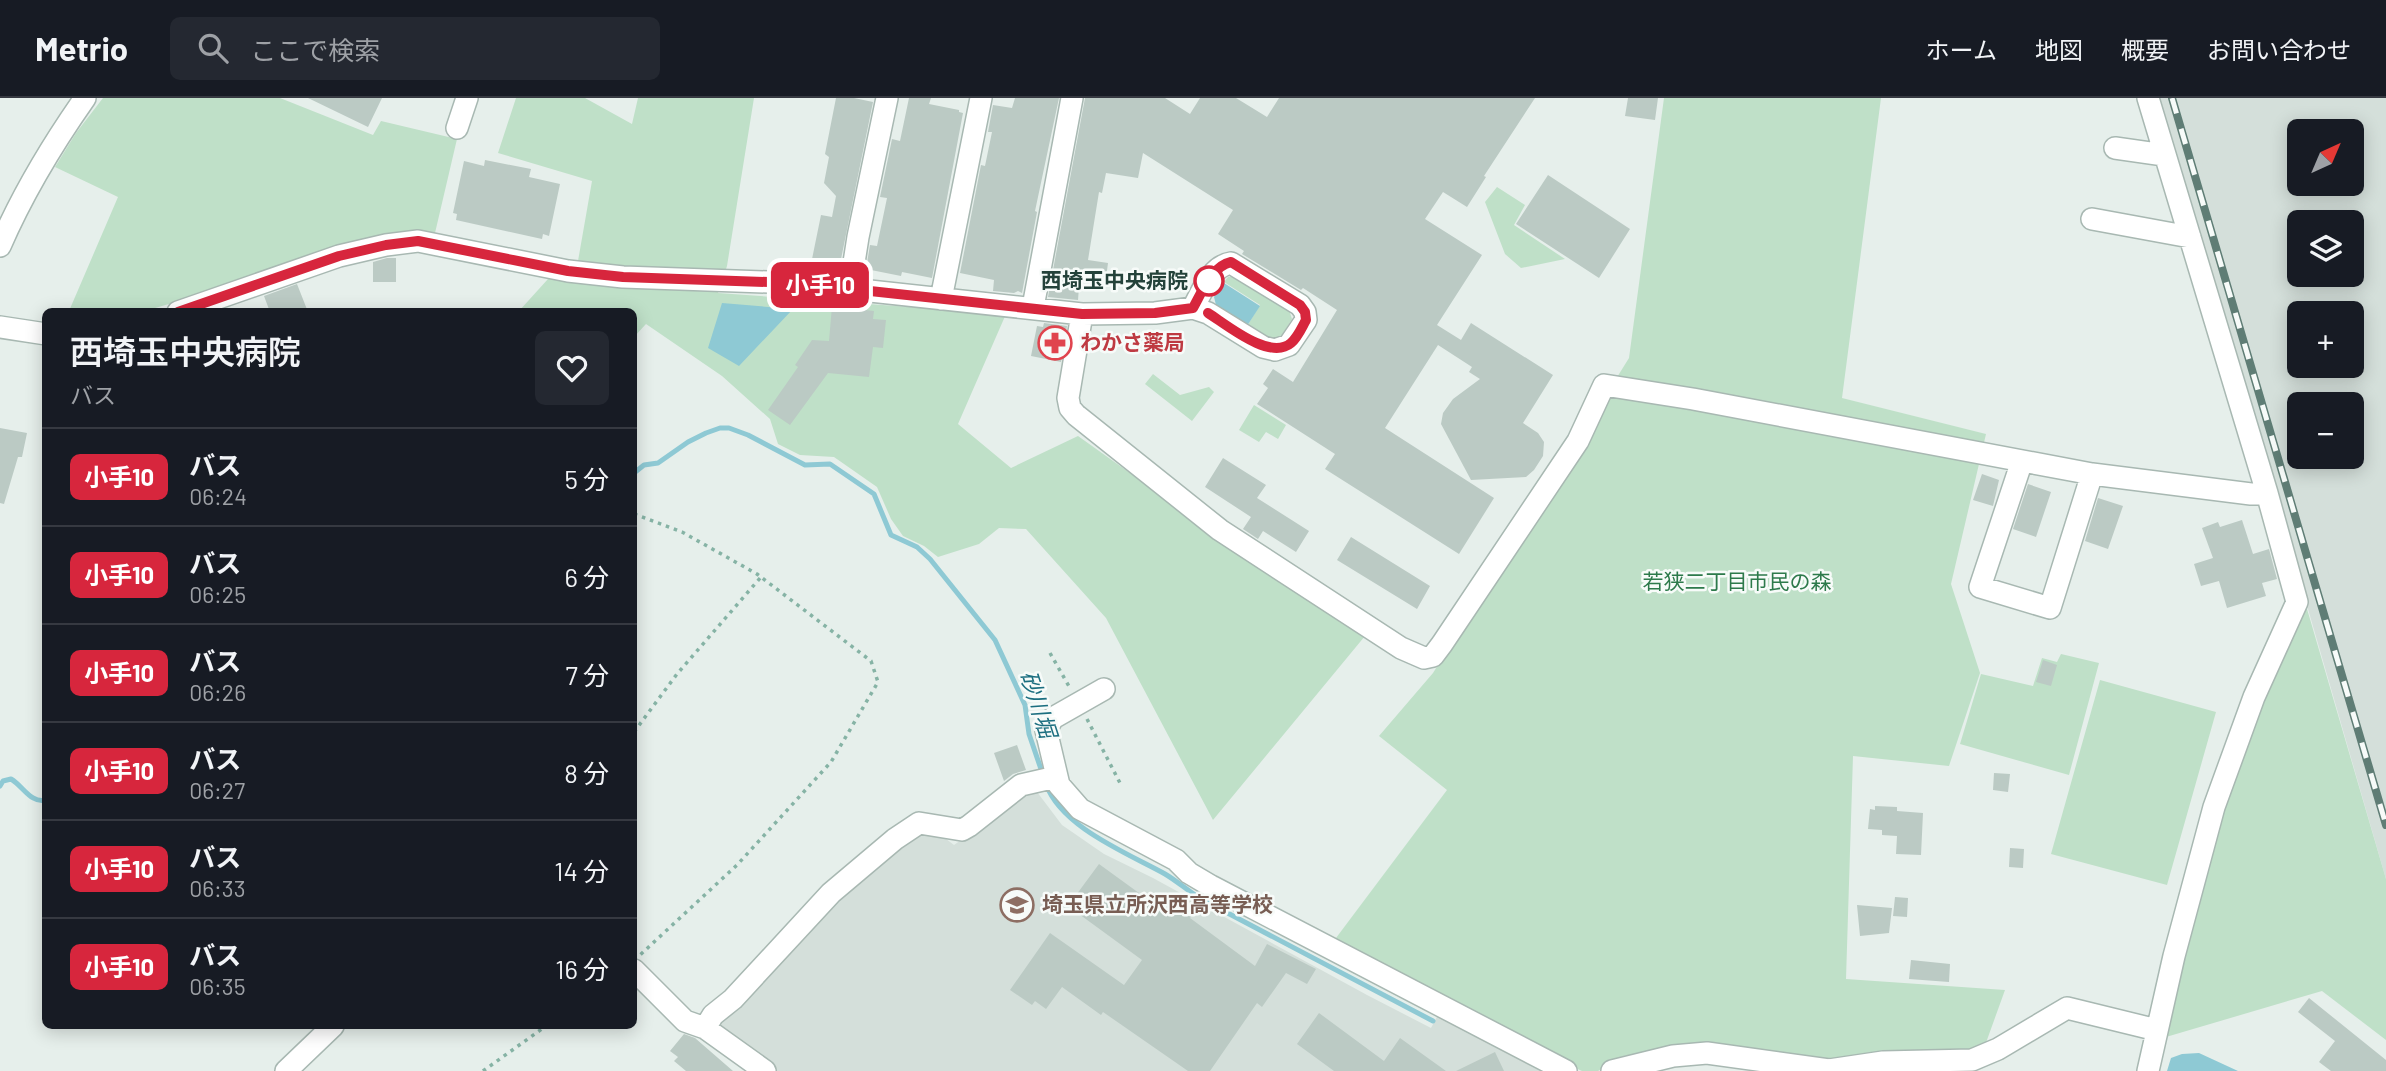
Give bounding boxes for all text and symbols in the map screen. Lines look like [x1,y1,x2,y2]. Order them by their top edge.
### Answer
search box [170,17,660,80]
text: Metrio [35,28,128,68]
icon: search [194,29,232,67]
text: ここで検索 [250,34,380,65]
text: ホーム [1926,35,1997,64]
text: 地図 [2035,35,2083,64]
text: 概要 [2121,35,2169,64]
text: お問い合わせ [2207,35,2351,64]
north arrow [2287,119,2364,196]
map controls [2287,119,2364,469]
button: layers [2287,210,2364,287]
line badge: 小手10 [771,262,869,308]
marker: 西埼玉中央病院 [1194,266,1224,296]
place label: 西埼玉中央病院 [1041,267,1188,292]
text: 小手10 [785,270,855,299]
button: + [2287,301,2364,378]
pharmacy icon: わかさ薬局 [1036,324,1074,362]
place label: わかさ薬局 [1080,329,1185,354]
text: 西埼玉中央病院 [70,331,301,371]
button: heart [535,331,609,405]
text: バス [70,381,116,409]
button: − [2287,392,2364,469]
text: バス [189,449,241,480]
text: 小手10 [84,462,154,491]
text: 5 分 [564,463,609,494]
text: 06:24 [189,482,247,510]
text: バス [189,547,241,578]
text: 小手10 [84,560,154,589]
text: 6 分 [564,561,609,592]
park label: 若狭二丁目市民の森 [1643,568,1832,593]
text: 06:25 [189,580,246,608]
text: バス [189,645,241,676]
text: 小手10 [84,658,154,687]
text: 7 分 [566,659,609,690]
water label: 砂川堀 [1015,667,1064,744]
text: 06:26 [189,678,246,706]
text: バス [189,743,241,774]
text: 小手10 [84,756,154,785]
text: 8 分 [564,757,609,788]
text: 06:27 [189,776,245,804]
text: バス [189,841,241,872]
text: 小手10 [84,854,154,883]
text: 14 分 [554,855,609,886]
text: 06:33 [189,874,246,902]
school or university icon: 埼玉県立所沢西高等学校 [998,886,1036,924]
place label: 埼玉県立所沢西高等学校 [1042,891,1273,916]
text: バス [189,939,241,970]
text: 小手10 [84,952,154,981]
text: 16 分 [555,953,609,984]
text: 06:35 [189,972,246,1000]

